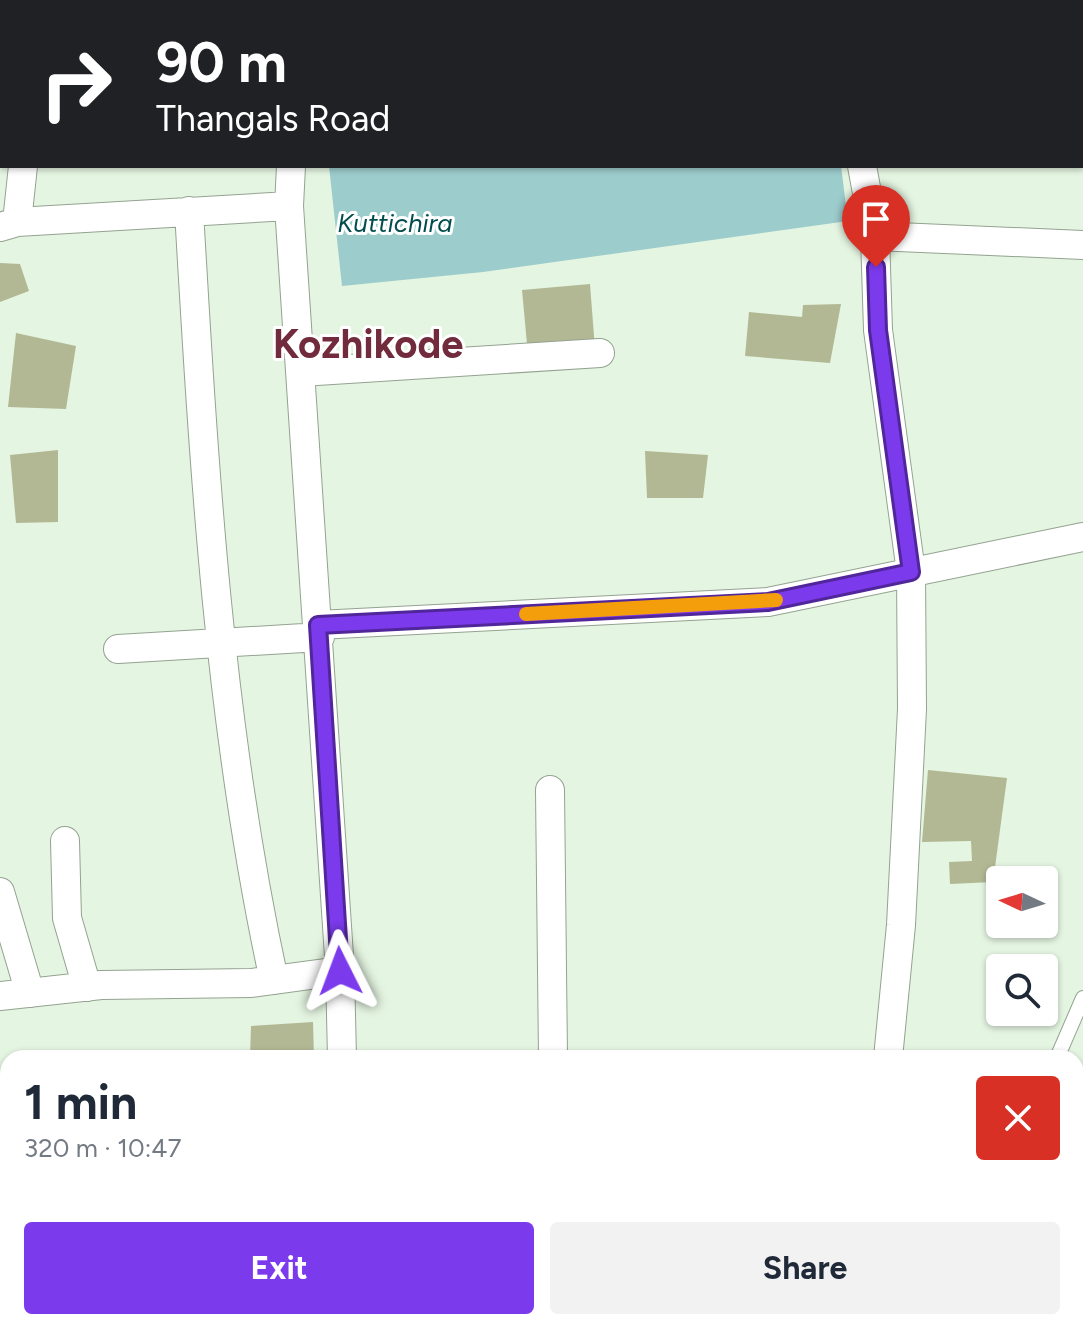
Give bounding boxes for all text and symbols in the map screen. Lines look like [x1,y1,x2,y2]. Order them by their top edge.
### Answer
text: 90 m [156,29,287,96]
icon: right [24,32,128,136]
text: Thangals Road [156,97,390,140]
pin [842,185,910,267]
icon: arrive [854,197,898,241]
water label: Kuttichira [337,207,453,239]
district label: Kozhikode [273,320,463,368]
north arrow [986,866,1058,938]
map controls [986,866,1058,1026]
position arrow [298,929,382,1013]
button: search [986,954,1058,1026]
text: 1 min [24,1073,137,1131]
button: close [976,1076,1060,1160]
text: 320 m · 10:47 [24,1132,181,1164]
button: Exit [24,1222,534,1314]
button: Share [550,1222,1060,1314]

